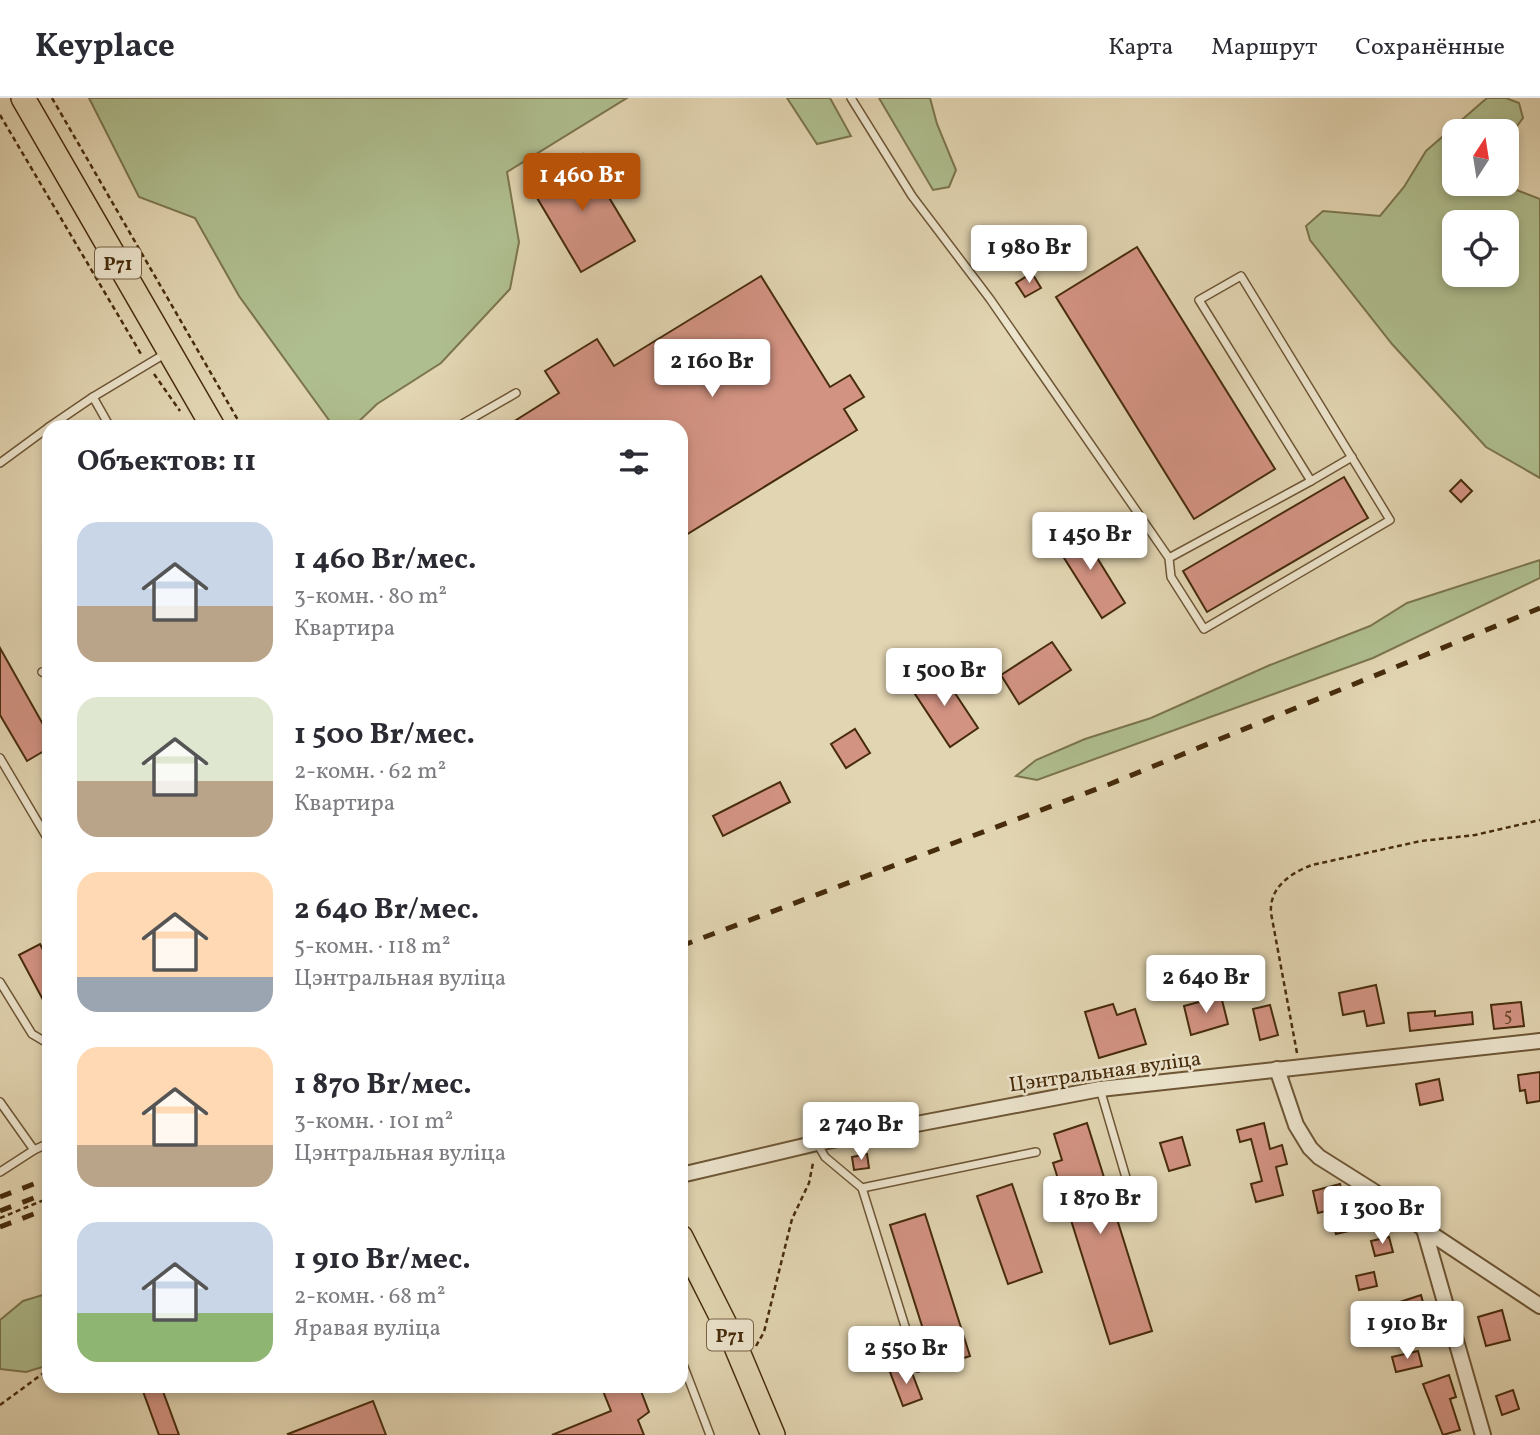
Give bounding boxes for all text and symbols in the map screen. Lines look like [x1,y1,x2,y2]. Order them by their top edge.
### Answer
text: Keyplace [35,25,175,71]
text: Карта [1108,31,1173,65]
text: Маршрут [1211,31,1317,65]
text: Сохранённые [1355,31,1505,65]
north arrow [1442,119,1519,196]
map controls [1442,119,1519,287]
pin: 1 460 Br [510,153,654,213]
text: 1 460 Br [539,160,625,192]
button: locate [1442,210,1519,287]
pin: 1 980 Br [957,226,1101,285]
text: 1 980 Br [987,232,1071,264]
road number: Р71 [95,248,141,279]
pin: 2 160 Br [640,340,784,399]
text: 2 160 Br [670,346,754,378]
text: Объектов: 11 [77,441,256,483]
icon: filters [615,443,653,481]
pin: 1 450 Br [1018,512,1162,572]
text: 1 450 Br [1048,519,1132,551]
text: 1 460 Br/мес. [294,539,477,581]
icon: home [133,550,217,634]
text: 3-комн. · 80 m² [294,581,447,613]
text: Квартира [294,613,395,645]
pin: 1 500 Br [872,648,1016,708]
text: 1 500 Br [902,655,986,687]
text: 1 500 Br/мес. [294,714,475,756]
icon: home [133,725,217,809]
text: 2-комн. · 62 m² [294,756,446,788]
text: Квартира [294,788,395,820]
text: 2 640 Br/мес. [294,889,479,931]
icon: home [133,900,217,984]
text: 5-комн. · 118 m² [294,931,450,963]
pin: 2 640 Br [1134,956,1278,1015]
text: 2 640 Br [1162,962,1250,994]
text: Цэнтральная вуліца [294,963,506,995]
house number: 5 [1504,1004,1512,1029]
street label: Цэнтральная вуліца [1007,1045,1203,1100]
text: 1 870 Br/мес. [294,1064,472,1106]
icon: home [133,1075,217,1159]
pin: 2 740 Br [789,1102,933,1162]
text: 3-комн. · 101 m² [294,1106,453,1138]
text: 2 740 Br [819,1109,903,1141]
text: Цэнтральная вуліца [294,1138,506,1170]
pin: 1 870 Br [1028,1176,1172,1236]
text: 1 870 Br [1059,1183,1141,1215]
pin: 1 300 Br [1310,1186,1454,1246]
text: 1 300 Br [1340,1193,1424,1225]
text: 1 910 Br/мес. [294,1239,471,1281]
icon: home [133,1250,217,1334]
text: 2-комн. · 68 m² [294,1281,445,1313]
pin: 1 910 Br [1335,1302,1479,1361]
text: 1 910 Br [1367,1308,1447,1340]
text: Яравая вуліца [294,1313,441,1345]
road number: Р71 [707,1320,753,1350]
pin: 2 550 Br [834,1326,978,1386]
text: 2 550 Br [864,1333,948,1365]

